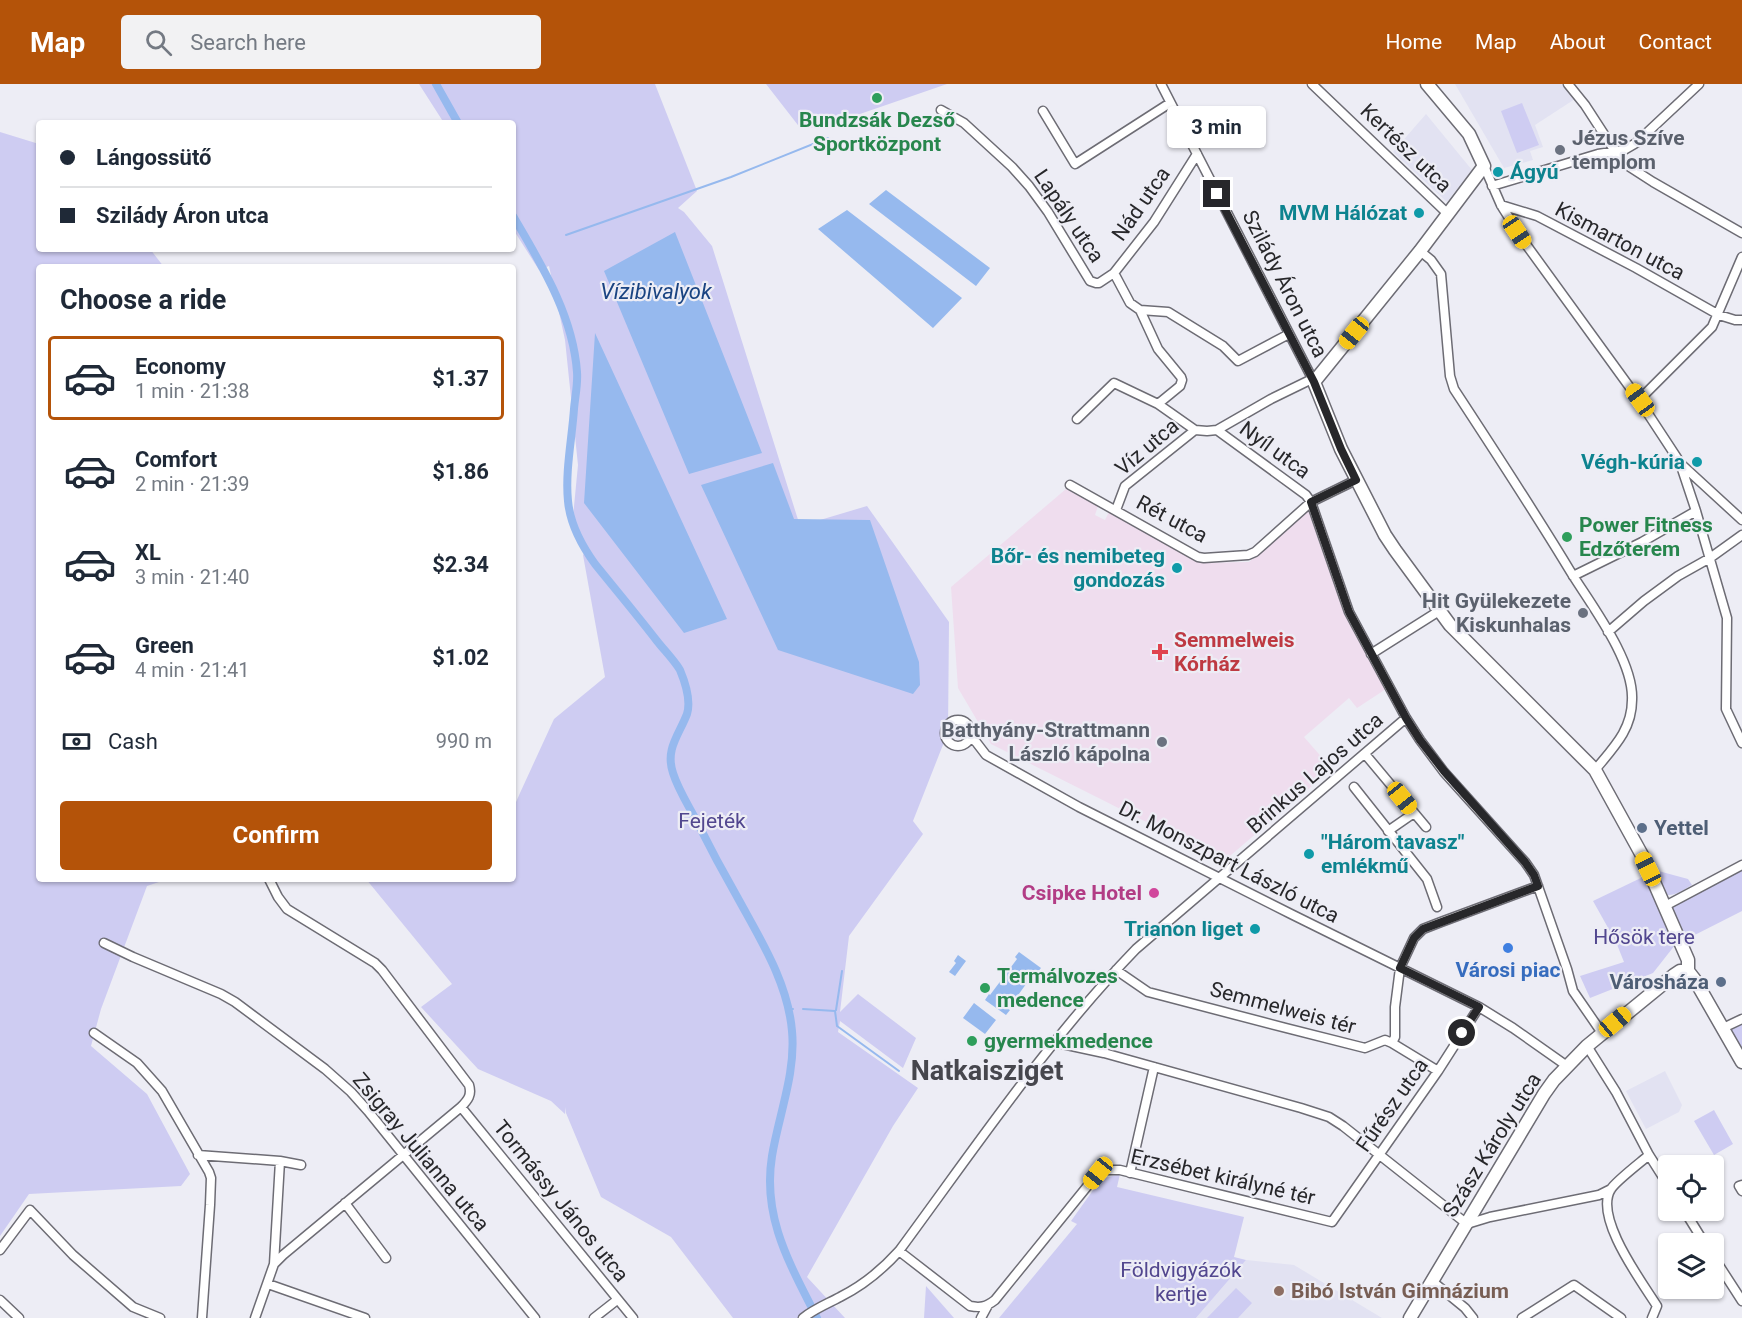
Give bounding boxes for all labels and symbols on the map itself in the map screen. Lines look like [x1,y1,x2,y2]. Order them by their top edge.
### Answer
marker: Bundzsák Dezső Sportközpont [870,91,884,105]
street label: Kertész utca [1356,99,1456,197]
callout: 3 min [1168,107,1266,149]
place label: Bundzsák Dezső Sportközpont [799,108,955,156]
place label: Jézus Szíve templom [1572,126,1685,174]
marker: Jézus Szíve templom [1553,143,1567,157]
place label: Ágyú [1510,160,1558,184]
street label: Nád utca [1107,163,1175,245]
street label: Lapály utca [1029,165,1109,267]
marker: Ágyú [1491,165,1505,179]
route end [1203,180,1230,207]
street label: Kismarton utca [1551,197,1689,285]
place label: MVM Hálózat [1279,201,1407,225]
street label: Szilády Áron utca [1238,206,1332,362]
marker: MVM Hálózat [1412,206,1426,220]
car [1499,212,1535,252]
water label: Vízibivalyok [600,279,713,304]
car [1336,313,1372,353]
car [1622,380,1658,420]
street label: Víz utca [1111,414,1183,480]
street label: Nyíl utca [1235,416,1315,484]
place label: Végh-kúria [1581,450,1685,474]
marker: Végh-kúria [1690,455,1704,469]
street label: Rét utca [1132,490,1212,548]
place label: Power Fitness Edzőterem [1579,513,1713,561]
marker: Power Fitness Edzőterem [1560,530,1574,544]
place label: Bőr- és nemibeteg gondozás [991,544,1165,592]
marker: Bőr- és nemibeteg gondozás [1170,561,1184,575]
place label: Hit Gyülekezete Kiskunhalas [1422,589,1571,637]
marker: Hit Gyülekezete Kiskunhalas [1576,606,1590,620]
place label: Semmelweis Kórház [1174,628,1295,676]
marker: Semmelweis Kórház [1151,643,1169,661]
street label: Brinkus Lajos utca [1242,708,1388,838]
place label: Batthyány-Strattmann László kápolna [941,718,1150,766]
marker: Batthyány-Strattmann László kápolna [1155,735,1169,749]
car [1384,778,1420,818]
street label: Dr. Monszpart László utca [1115,796,1343,928]
park label: Fejeték [678,809,746,833]
place label: Yettel [1654,816,1709,840]
marker: Yettel [1635,821,1649,835]
place label: "Három tavasz" emlékmű [1321,830,1465,878]
marker: "Három tavasz" emlékmű [1302,847,1316,861]
car [1632,849,1664,889]
place label: Csipke Hotel [1022,881,1142,905]
marker: Csipke Hotel [1147,886,1161,900]
place label: Trianon liget [1124,917,1243,941]
marker: Trianon liget [1248,922,1262,936]
park label: Hősök tere [1593,925,1695,949]
marker: Városi piac [1501,941,1515,955]
place label: Városi piac [1456,958,1560,982]
place label: Termálvozes medence [997,964,1118,1012]
place label: Városháza [1610,970,1709,994]
marker: Városháza [1714,975,1728,989]
street label: Semmelweis tér [1208,977,1358,1039]
marker: Termálvozes medence [978,981,992,995]
car [1595,1004,1635,1040]
route start [1448,1019,1475,1046]
place label: gyermekmedence [984,1029,1153,1053]
marker: gyermekmedence [965,1034,979,1048]
street label: Fűrész utca [1351,1054,1433,1156]
district label: Natkaisziget [911,1055,1063,1087]
street label: Zsigray Julianna utca [348,1068,494,1236]
street label: Szász Károly utca [1438,1069,1546,1221]
street label: Tormássy János utca [489,1115,633,1287]
street label: Erzsébet királyné tér [1128,1144,1318,1210]
car [1080,1153,1116,1193]
park label: Földvigyázók kertje [1120,1258,1242,1306]
place label: Bibó István Gimnázium [1291,1279,1509,1303]
marker: Bibó István Gimnázium [1272,1284,1286,1298]

